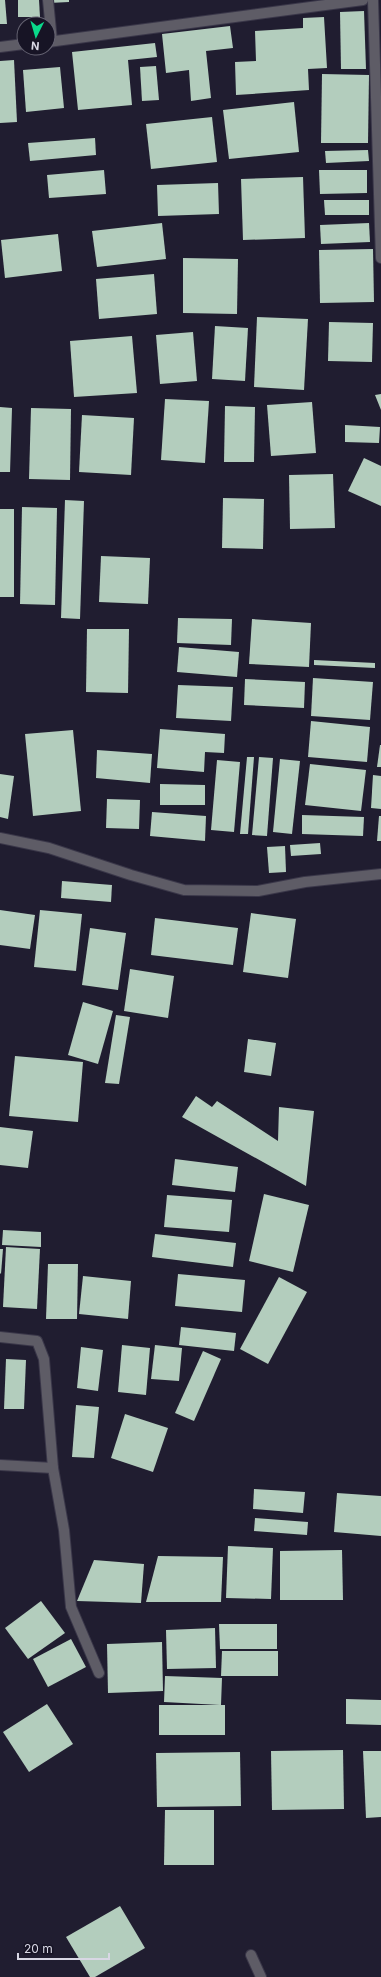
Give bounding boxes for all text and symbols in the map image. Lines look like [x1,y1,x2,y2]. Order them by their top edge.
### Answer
north arrow [16,16,56,56]
text: N [30,39,40,53]
scale bar [18,1935,109,1961]
text: 20 m [24,1941,53,1956]

